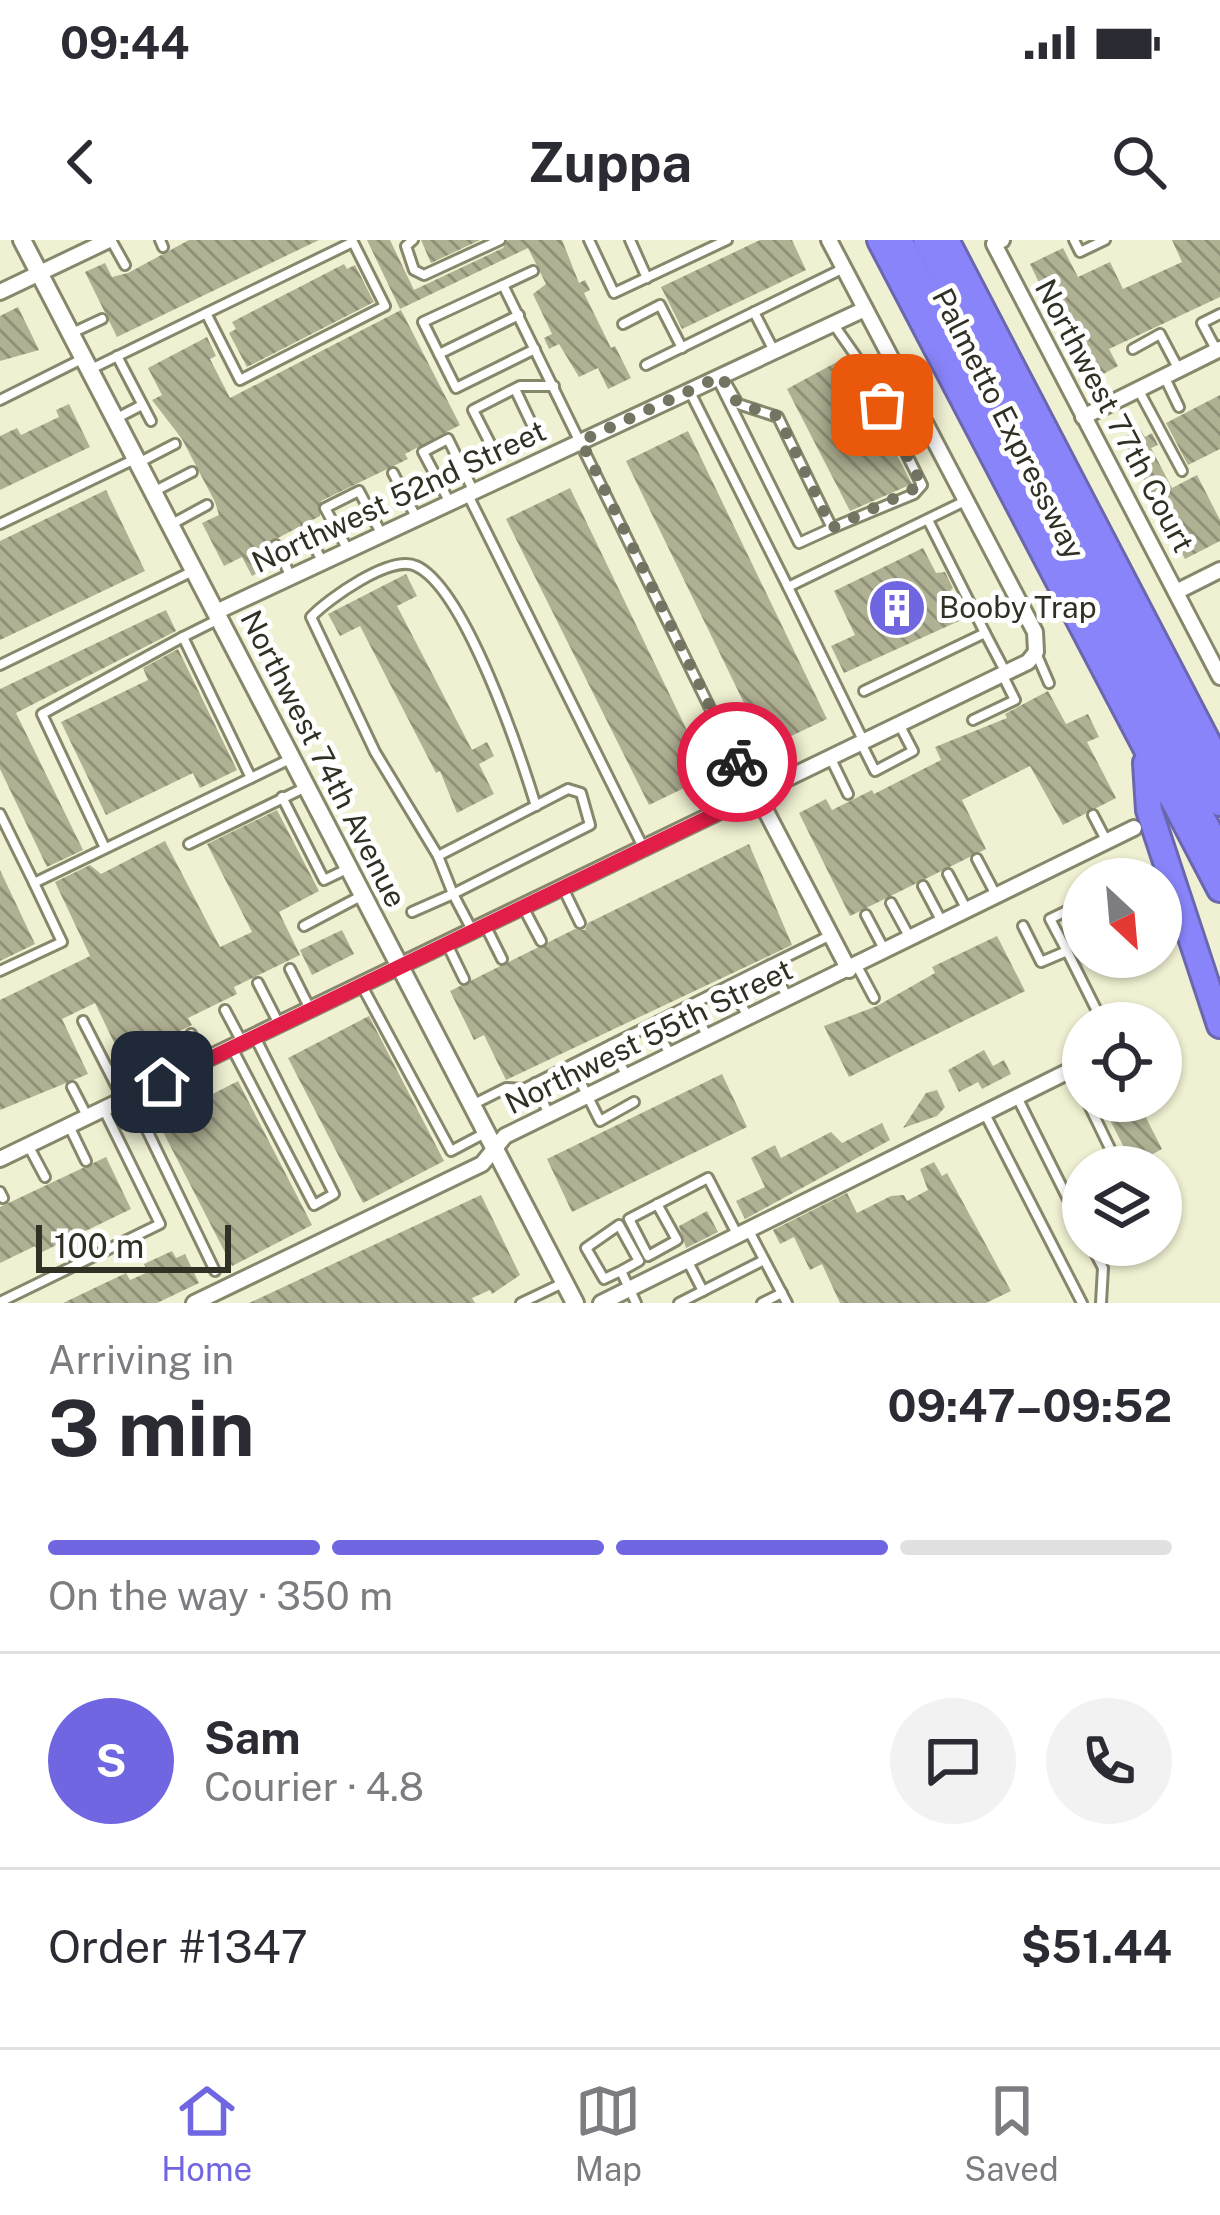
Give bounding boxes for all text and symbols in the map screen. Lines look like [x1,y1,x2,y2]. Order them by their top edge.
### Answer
text: 09:44 [60,16,190,69]
icon: back [48,129,114,195]
icon: search [1106,129,1172,195]
text: Zuppa [528,131,692,194]
street label: Northwest 77th Court [1028,273,1202,558]
street label: Palmetto Expressway [925,282,1093,565]
pin [831,354,933,456]
icon: bag [849,372,915,438]
street label: Northwest 52nd Street [246,412,551,580]
building icon: Booby Trap [866,577,928,639]
place label: Booby Trap [939,589,1097,625]
street label: Northwest 74th Avenue [233,604,414,913]
courier [677,702,797,822]
icon: bike [704,729,770,795]
north arrow [1062,858,1182,978]
map controls [1062,858,1182,1266]
street label: Northwest 55th Street [499,951,798,1121]
button: locate [1062,1002,1182,1122]
pin [111,1031,213,1133]
icon: home [129,1049,195,1115]
button: layers [1062,1146,1182,1266]
scale bar [36,1219,231,1272]
text: 100 m [54,1227,144,1265]
text: Arriving in [48,1337,234,1383]
text: 09:47–09:52 [888,1379,1172,1432]
text: 3 min [48,1382,255,1474]
text: On the way · 350 m [48,1573,393,1619]
button: chat [890,1698,1016,1824]
button: phone [1046,1698,1172,1824]
text: Sam [204,1711,301,1764]
text: S [95,1734,127,1787]
text: Courier · 4.8 [204,1764,424,1810]
text: Order #1347 [48,1920,308,1973]
text: $51.44 [1021,1920,1172,1973]
tab: Home [161,2078,252,2188]
tab: Map [575,2078,642,2188]
tab: Saved [964,2078,1059,2188]

